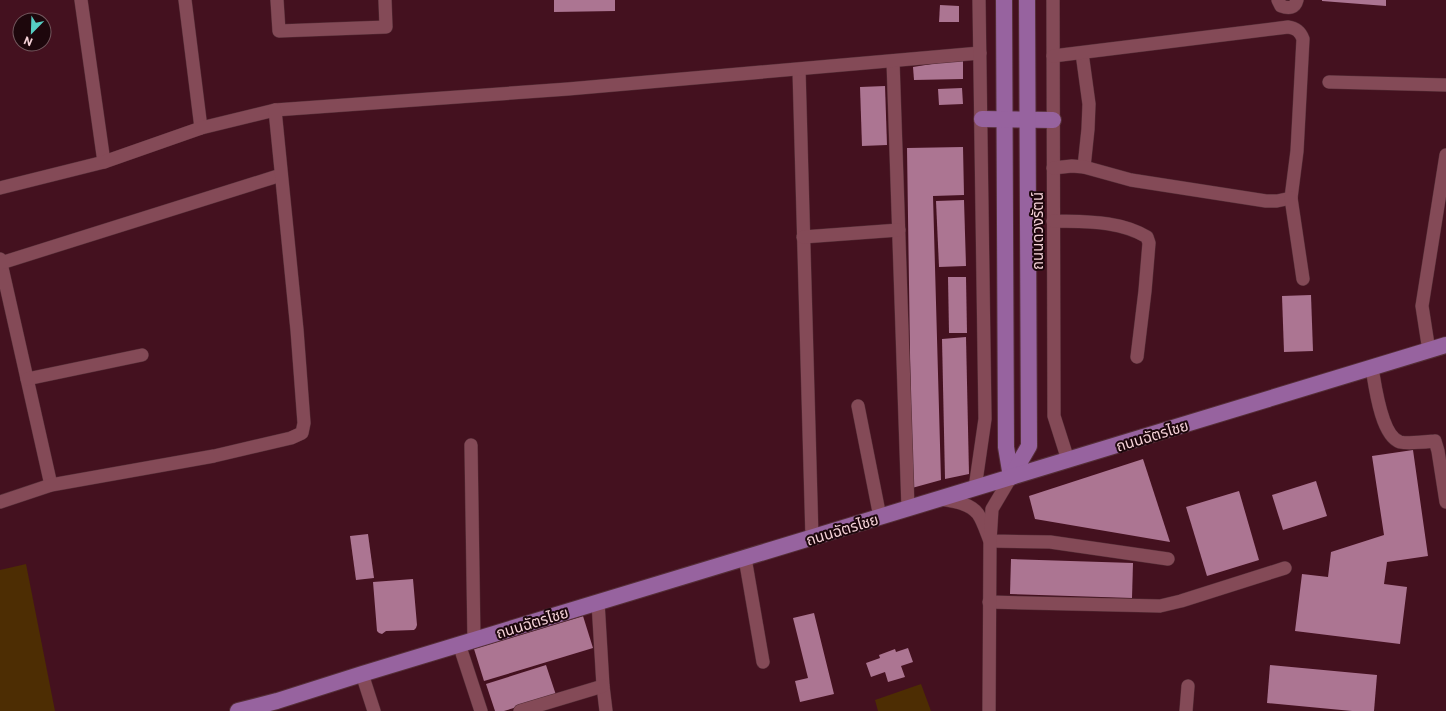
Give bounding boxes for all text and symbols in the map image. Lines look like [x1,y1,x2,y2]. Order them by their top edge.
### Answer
north arrow [12,12,52,52]
text: N [22,34,34,49]
street label: ถนนดวงรัตน์ [1028,192,1046,270]
street label: ถนนฉัตรไชย [1114,415,1190,455]
street label: ถนนฉัตรไชย [804,509,880,549]
street label: ถนนฉัตรไชย [494,602,570,642]

